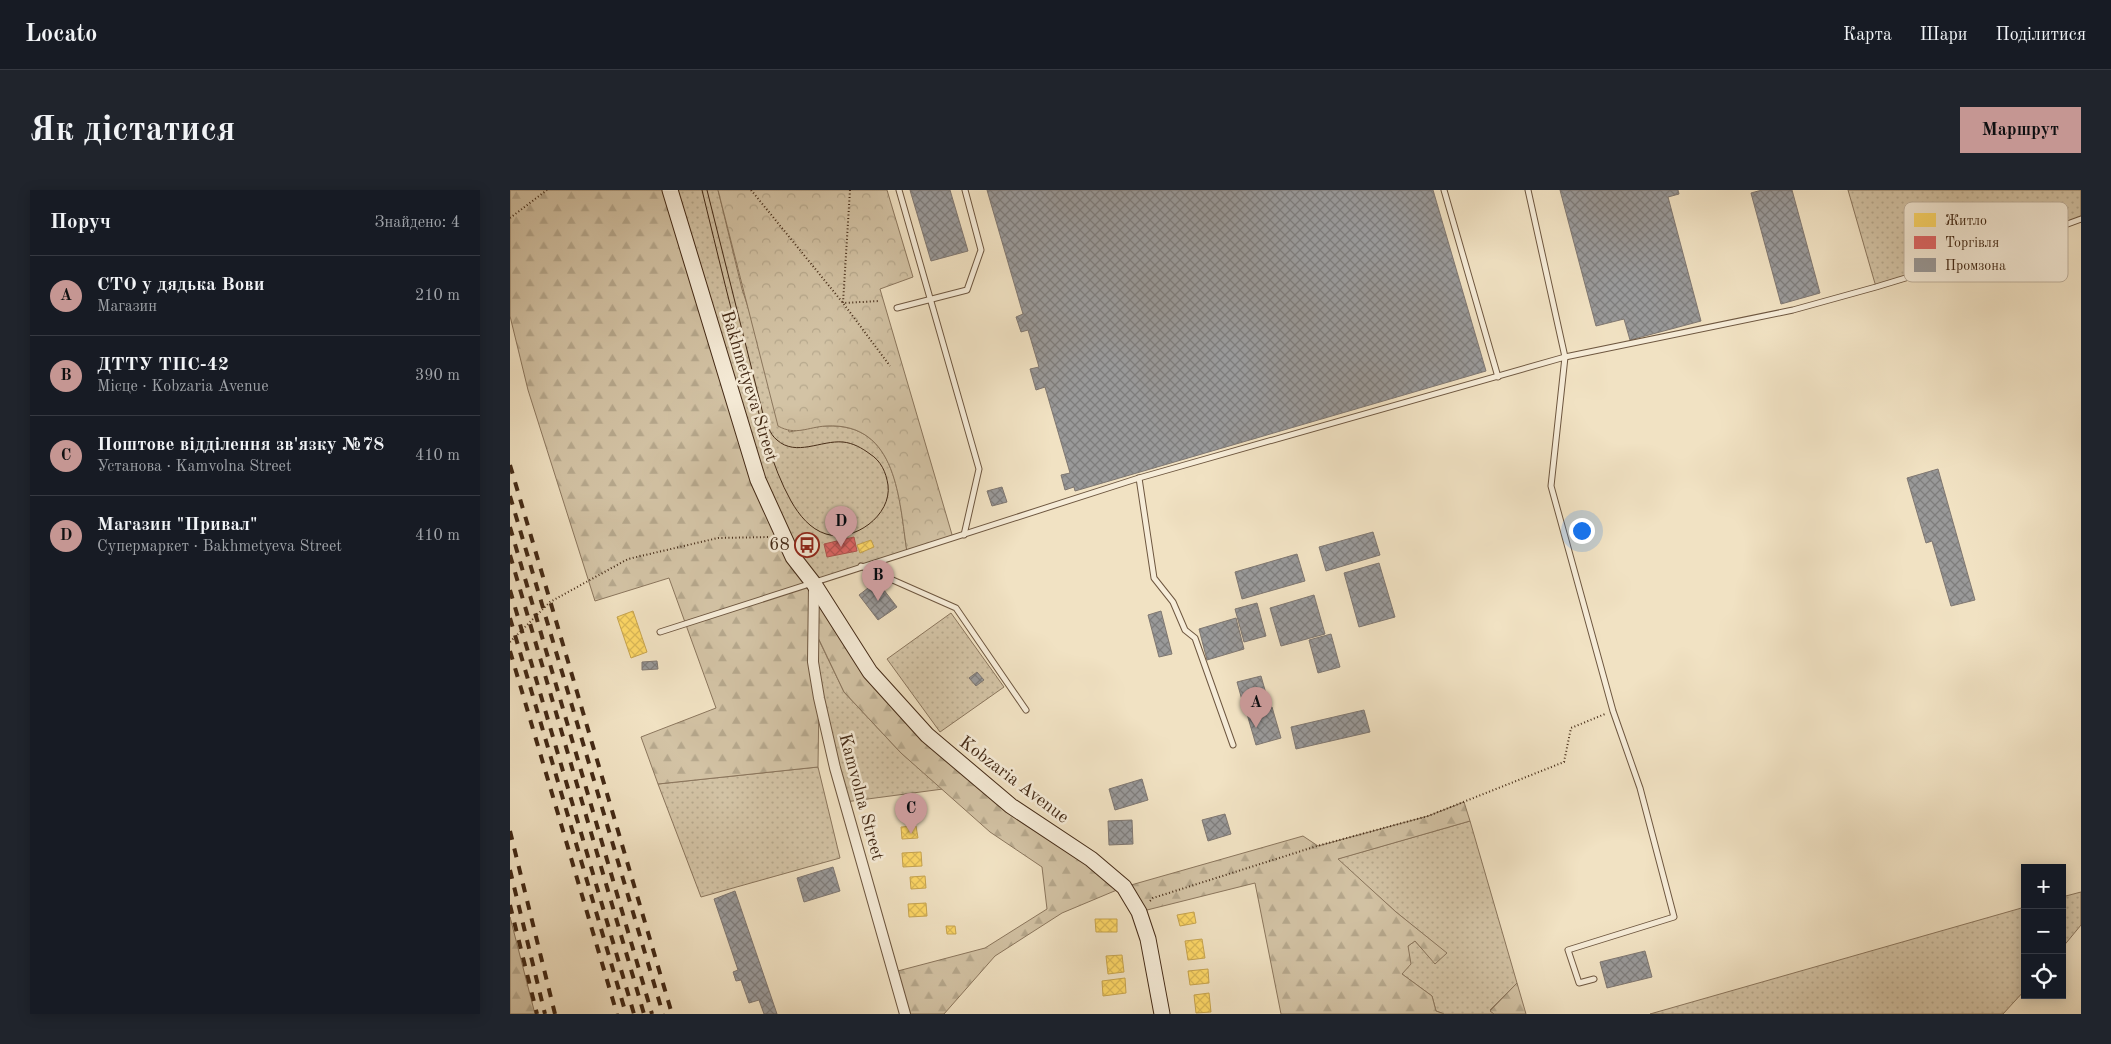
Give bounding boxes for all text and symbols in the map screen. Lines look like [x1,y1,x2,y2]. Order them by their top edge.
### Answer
text: Locato [25,23,97,47]
text: Карта [1843,26,1892,44]
text: Шари [1920,26,1968,44]
text: Поділитися [1996,26,2086,44]
button: Маршрут [1960,107,2081,153]
text: Як дістатися [30,113,235,148]
legend [1904,202,2068,282]
text: Поруч [50,212,111,233]
text: Житло [1945,214,1987,228]
text: Знайдено: 4 [375,215,460,231]
text: Торгівля [1945,236,1999,250]
text: Промзона [1945,259,2006,273]
text: СТО у дядька Вови [97,276,265,295]
text: A [60,288,72,304]
text: 210 m [415,288,460,304]
text: Магазин [97,299,157,315]
street label: Bakhmetyeva Street [717,308,781,464]
text: ДТТУ ТПС-42 [97,356,229,375]
text: B [60,368,72,384]
text: 390 m [415,368,460,384]
text: Місце · Kobzaria Avenue [97,379,269,395]
text: Поштове відділення зв'язку №78 [97,436,384,455]
text: C [61,448,71,464]
text: 410 m [415,448,460,464]
text: Установа · Kamvolna Street [97,459,292,475]
pin: D [825,506,857,547]
text: Магазин "Привал" [97,516,257,535]
your location [1569,518,1595,544]
text: D [60,528,72,544]
text: 410 m [415,528,460,544]
bus stop icon: 68 [794,532,820,558]
place label: 68 [769,536,790,554]
text: Супермаркет · Bakhmetyeva Street [97,539,342,555]
pin: B [862,560,894,601]
pin: A [1240,687,1272,728]
street label: Kamvolna Street [835,732,887,862]
street label: Kobzaria Avenue [956,733,1072,827]
pin: C [895,793,927,834]
map controls [2021,864,2066,999]
button: + [2021,864,2066,909]
button: − [2021,909,2066,954]
button: locate [2021,954,2066,999]

